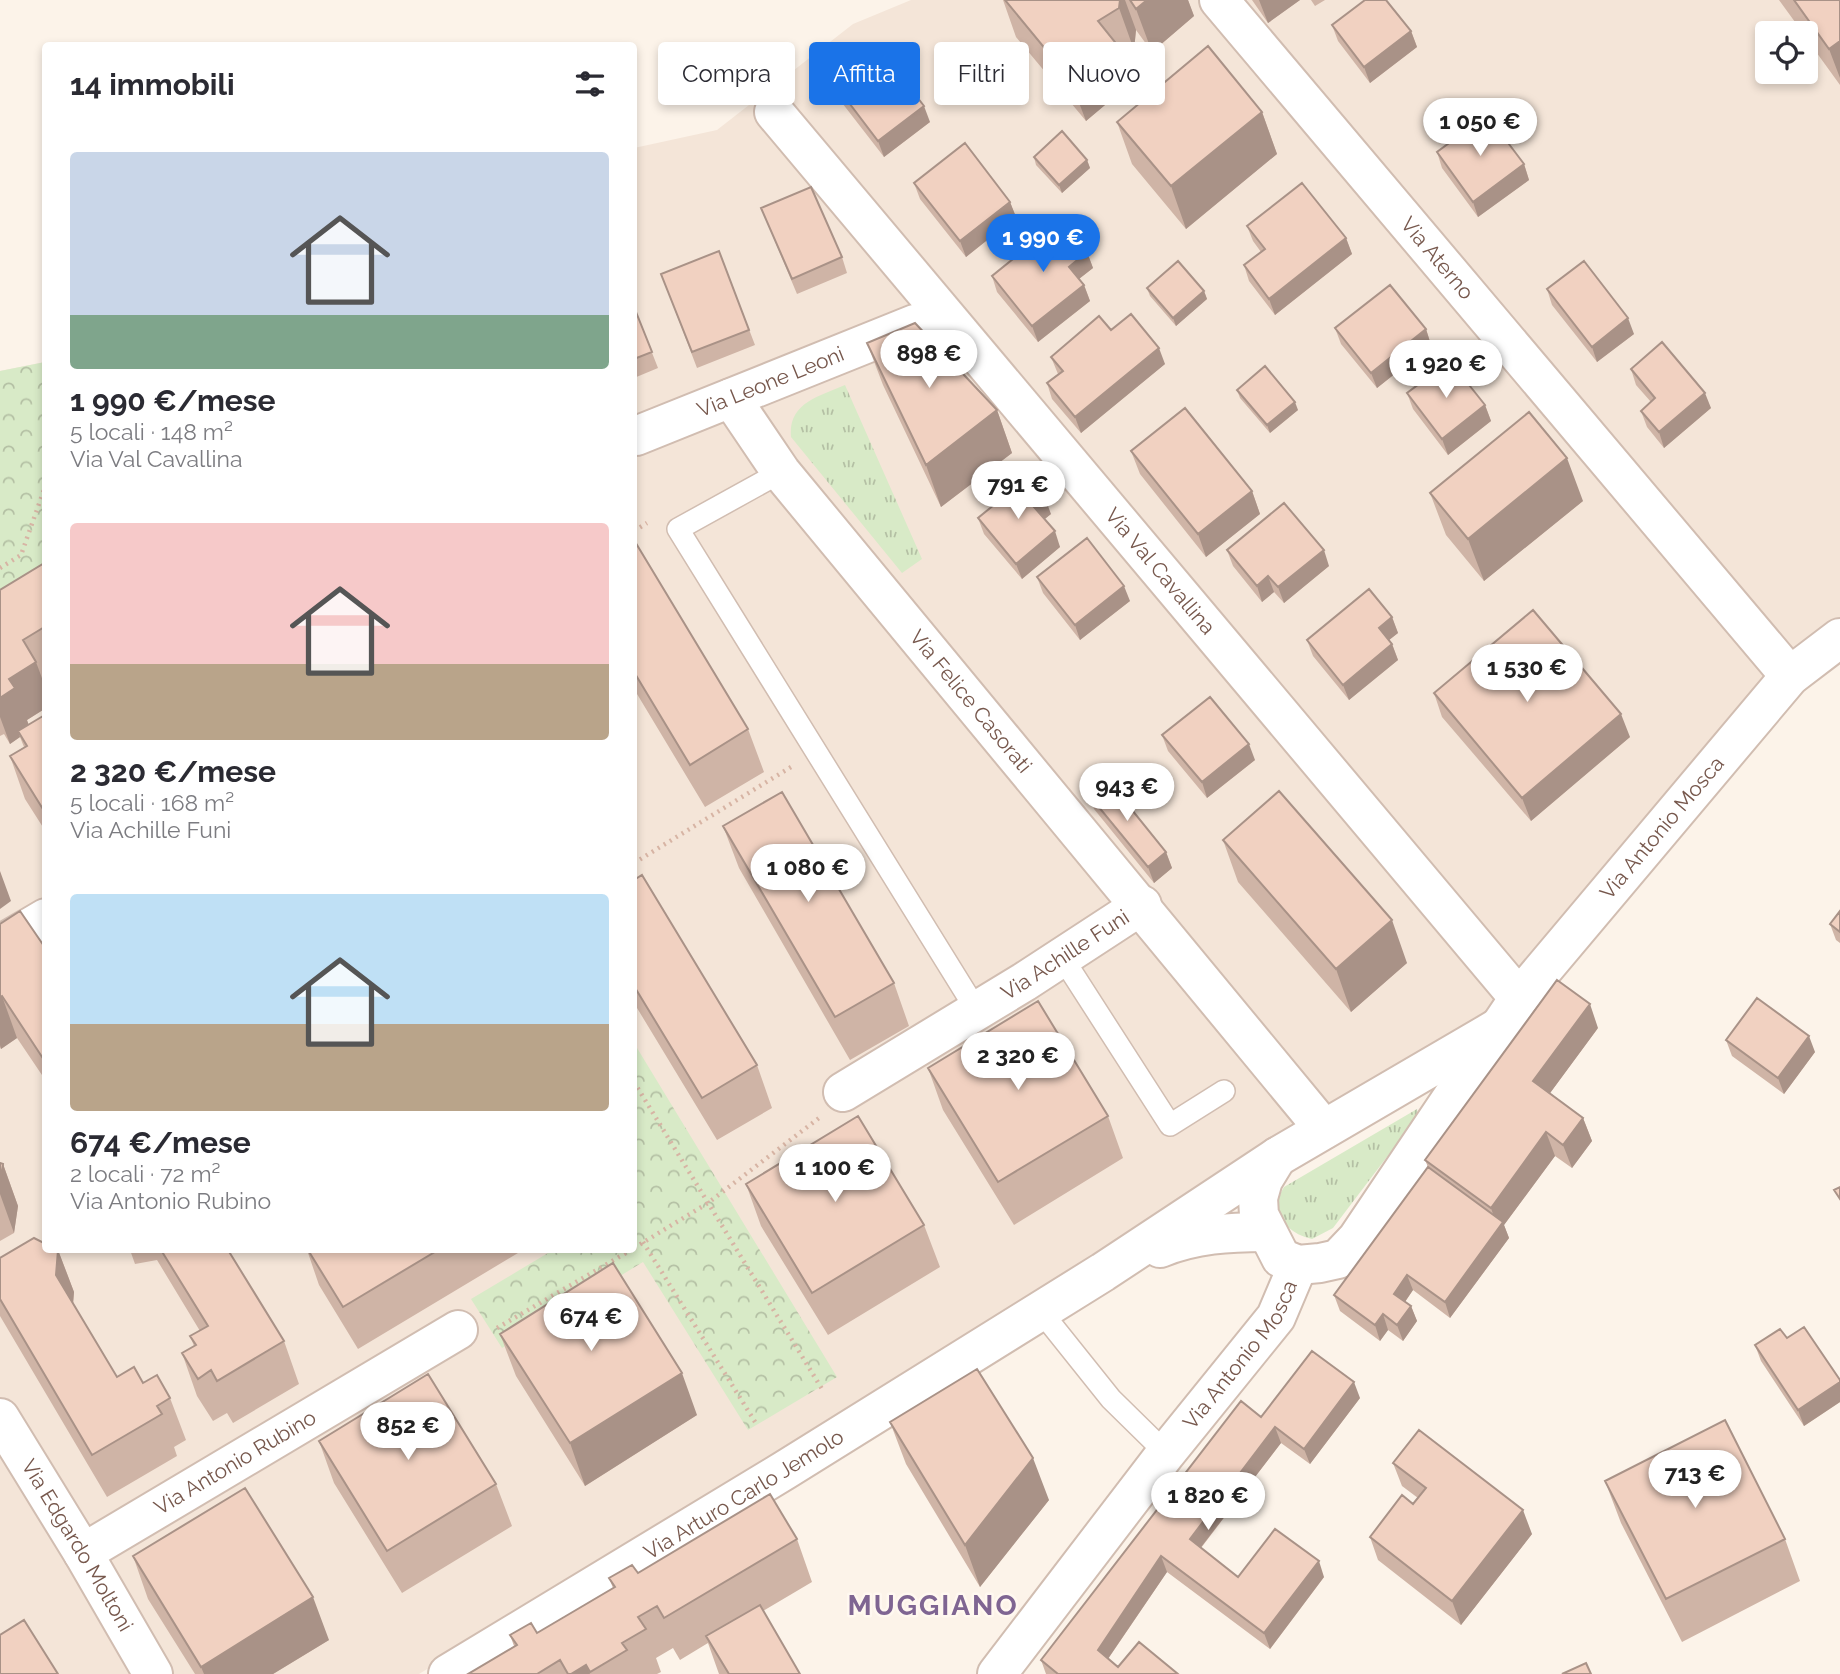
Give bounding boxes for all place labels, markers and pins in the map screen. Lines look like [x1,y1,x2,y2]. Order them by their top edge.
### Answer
pin: 1 050 € [1415,99,1545,158]
pin: 1 990 € [978,215,1108,274]
pin: 898 € [880,330,978,390]
pin: 1 920 € [1381,340,1511,400]
pin: 791 € [969,462,1067,521]
pin: 1 530 € [1462,644,1592,704]
pin: 943 € [1078,764,1176,823]
pin: 1 080 € [743,844,873,904]
pin: 2 320 € [953,1032,1083,1092]
pin: 1 100 € [770,1144,900,1204]
pin: 674 € [542,1294,640,1353]
pin: 852 € [359,1402,457,1462]
pin: 713 € [1646,1450,1744,1510]
pin: 1 820 € [1143,1472,1273,1532]

